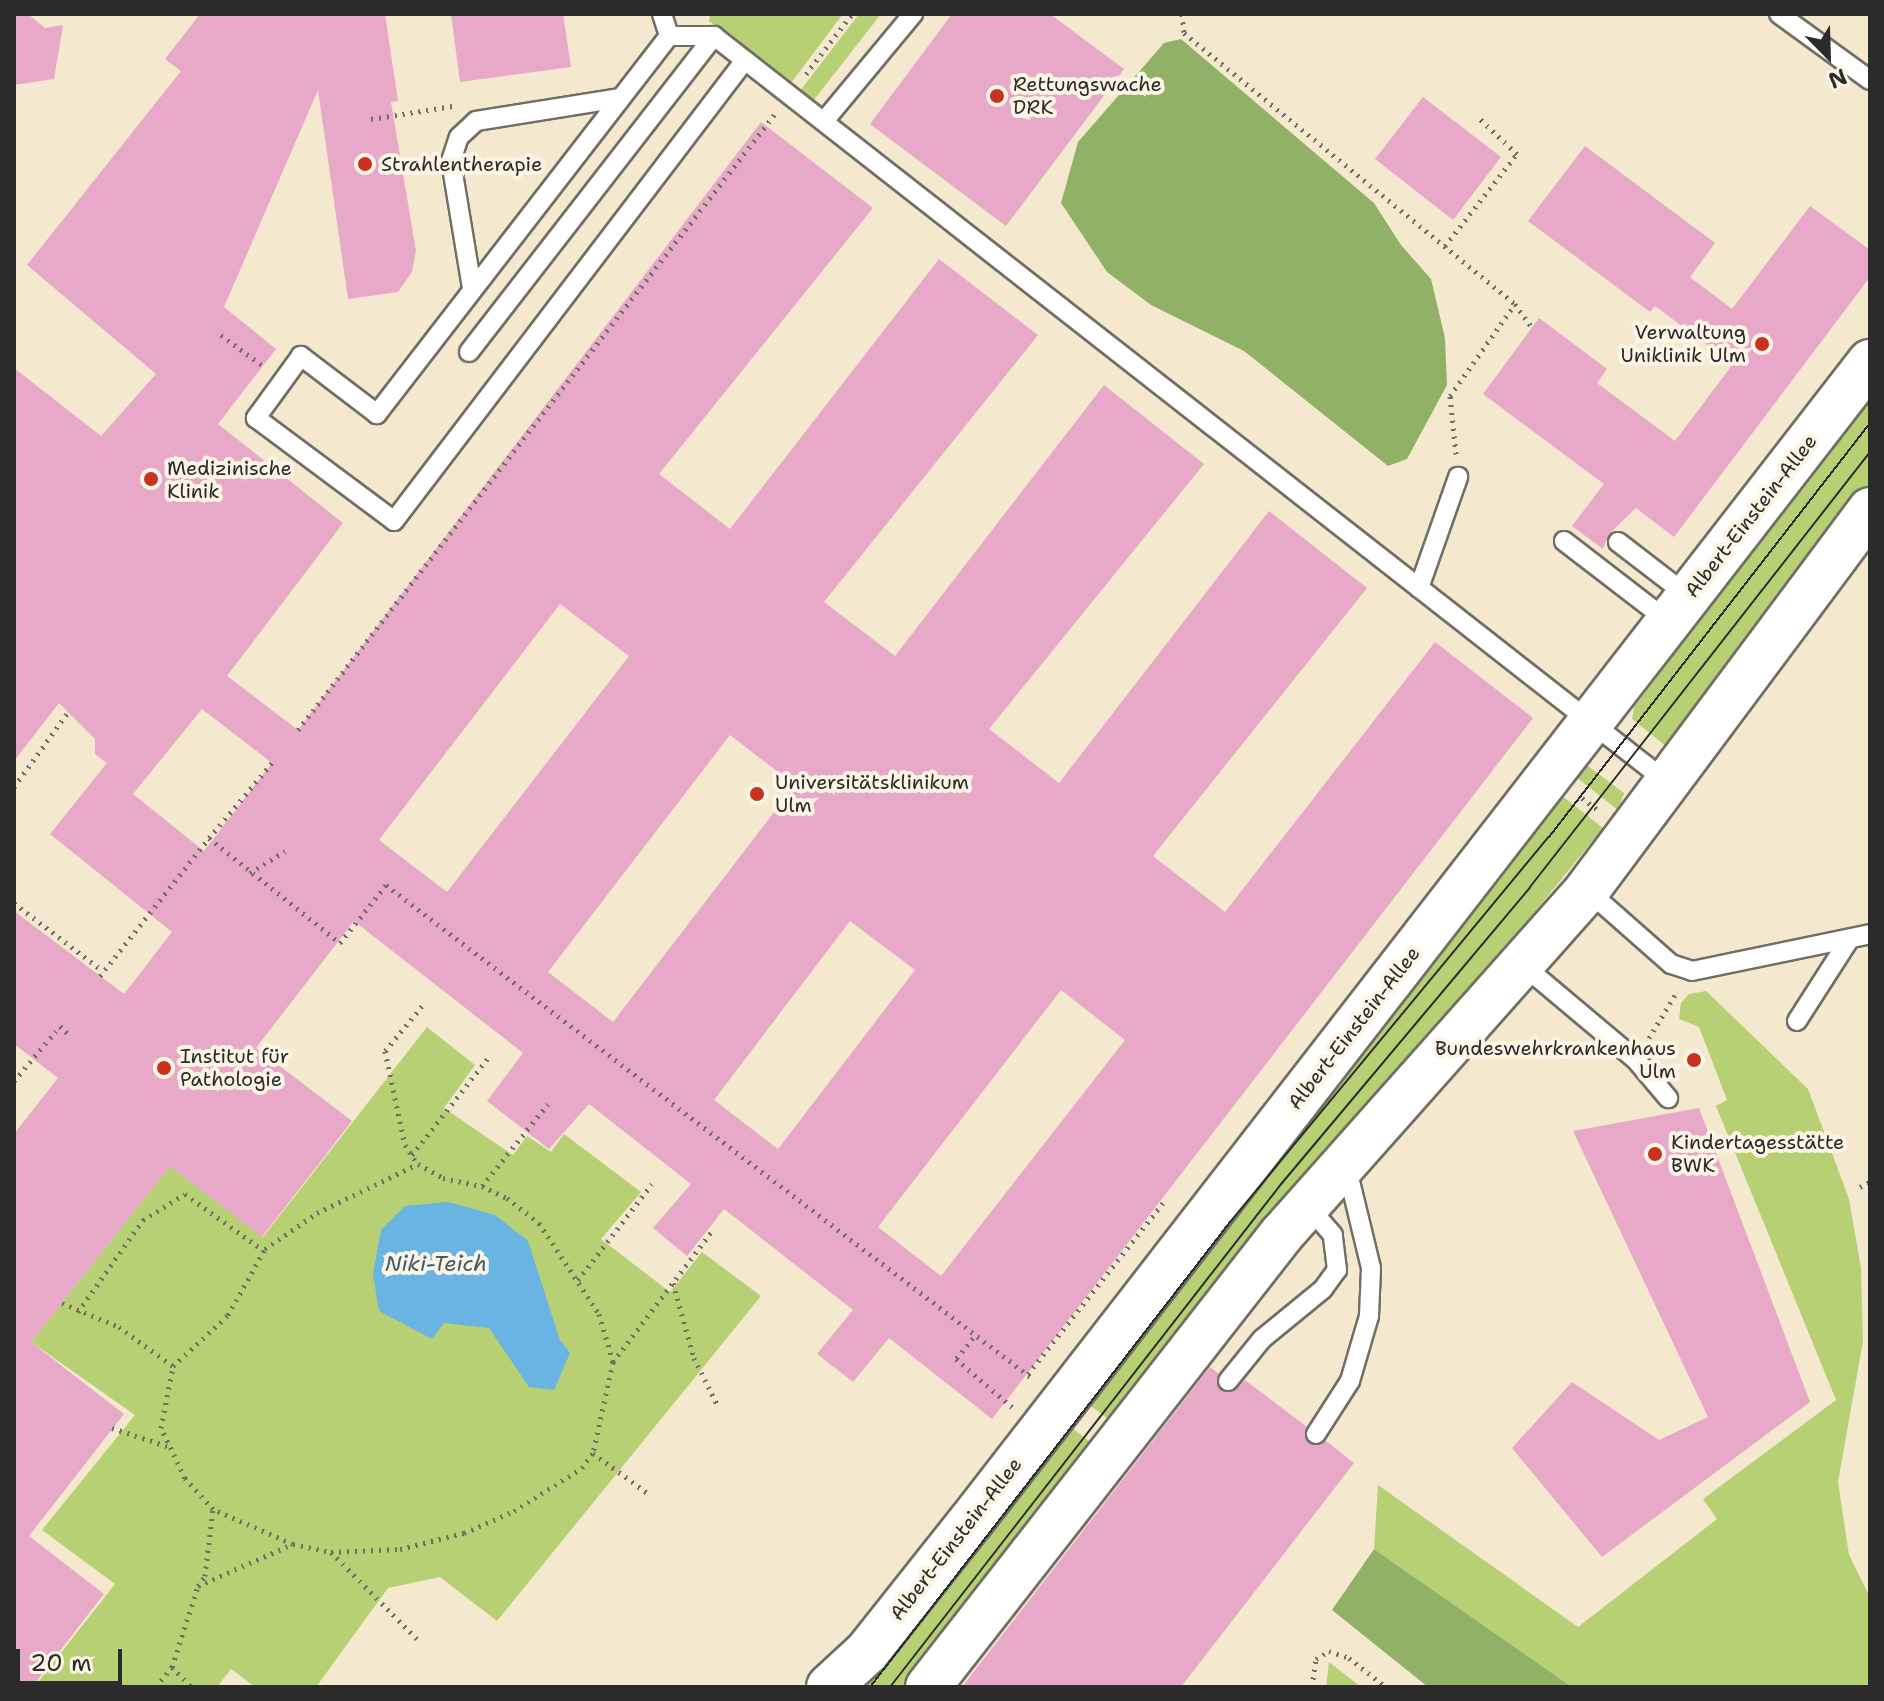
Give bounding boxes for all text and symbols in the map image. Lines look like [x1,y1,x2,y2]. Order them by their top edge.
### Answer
north arrow [1788,16,1868,96]
text: N [1824,62,1851,95]
place label: Rettungswache DRK [1013,72,1162,119]
marker: Rettungswache DRK [988,87,1006,105]
place label: Strahlentherapie [381,152,542,176]
marker: Strahlentherapie [356,155,374,173]
place label: Verwaltung Uniklinik Ulm [1621,320,1746,367]
marker: Verwaltung Uniklinik Ulm [1753,335,1771,353]
street label: Albert-Einstein-Allee [1680,430,1822,602]
place label: Medizinische Klinik [167,456,292,503]
marker: Medizinische Klinik [142,470,160,488]
place label: Universitätsklinikum Ulm [775,770,969,817]
marker: Universitätsklinikum Ulm [746,783,768,805]
street label: Albert-Einstein-Allee [1283,942,1425,1114]
place label: Bundeswehrkrankenhaus Ulm [1435,1036,1676,1083]
place label: Institut für Pathologie [180,1044,289,1091]
marker: Bundeswehrkrankenhaus Ulm [1683,1049,1705,1071]
marker: Institut für Pathologie [155,1059,173,1077]
place label: Kindertagesstätte BWK [1671,1130,1844,1177]
marker: Kindertagesstätte BWK [1646,1145,1664,1163]
water label: Niki-Teich [385,1251,487,1277]
street label: Albert-Einstein-Allee [885,1453,1027,1625]
scale bar [20,1633,126,1683]
text: 20 m [30,1647,92,1679]

